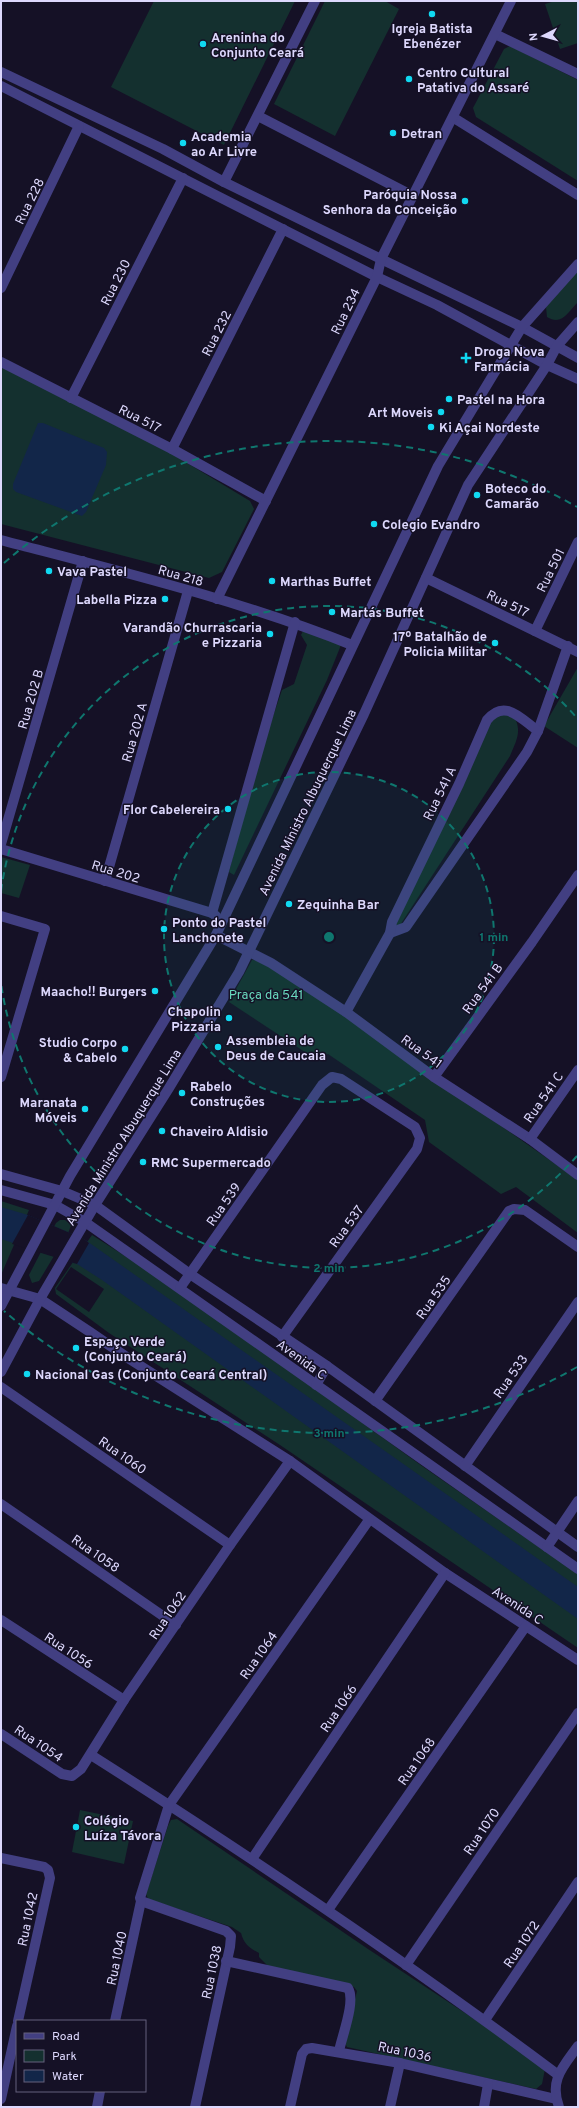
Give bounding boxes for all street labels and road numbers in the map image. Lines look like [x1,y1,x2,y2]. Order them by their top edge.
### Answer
street label: Rua 228 [13,176,49,228]
street label: Rua 230 [98,257,135,309]
street label: Rua 234 [329,286,365,338]
street label: Rua 232 [199,308,236,359]
street label: Rua 517 [115,402,163,437]
street label: Rua 501 [534,546,569,596]
street label: Rua 218 [156,563,205,591]
street label: Rua 517 [483,588,531,622]
street label: Rua 202 B [16,668,48,731]
street label: Rua 202 A [120,701,152,764]
street label: Avenida Ministro Albuquerque Lima [257,707,361,899]
street label: Rua 541 A [421,764,461,824]
street label: Rua 202 [89,858,142,888]
street label: Rua 541 B [460,961,507,1018]
street label: Rua 541 [397,1032,445,1073]
street label: Avenida Ministro Albuquerque Lima [64,1047,186,1229]
street label: Rua 541 C [521,1070,568,1127]
street label: Rua 539 [204,1180,245,1230]
street label: Rua 537 [327,1203,368,1251]
street label: Rua 535 [414,1273,455,1323]
street label: Avenida C [273,1337,329,1384]
street label: Rua 533 [491,1352,532,1402]
street label: Rua 1060 [95,1434,149,1479]
street label: Rua 1058 [68,1532,122,1577]
street label: Avenida C [488,1584,546,1629]
street label: Rua 1062 [147,1589,191,1643]
street label: Rua 1064 [237,1629,282,1683]
street label: Rua 1056 [41,1630,95,1673]
street label: Rua 1066 [318,1682,362,1736]
street label: Rua 1054 [10,1723,65,1767]
street label: Rua 1068 [395,1735,440,1789]
street label: Rua 1070 [461,1806,504,1859]
street label: Rua 1042 [15,1891,43,1948]
street label: Rua 1072 [501,1919,544,1972]
street label: Rua 1040 [104,1930,132,1987]
street label: Rua 1038 [199,1944,226,2001]
street label: Rua 1036 [376,2039,433,2066]

